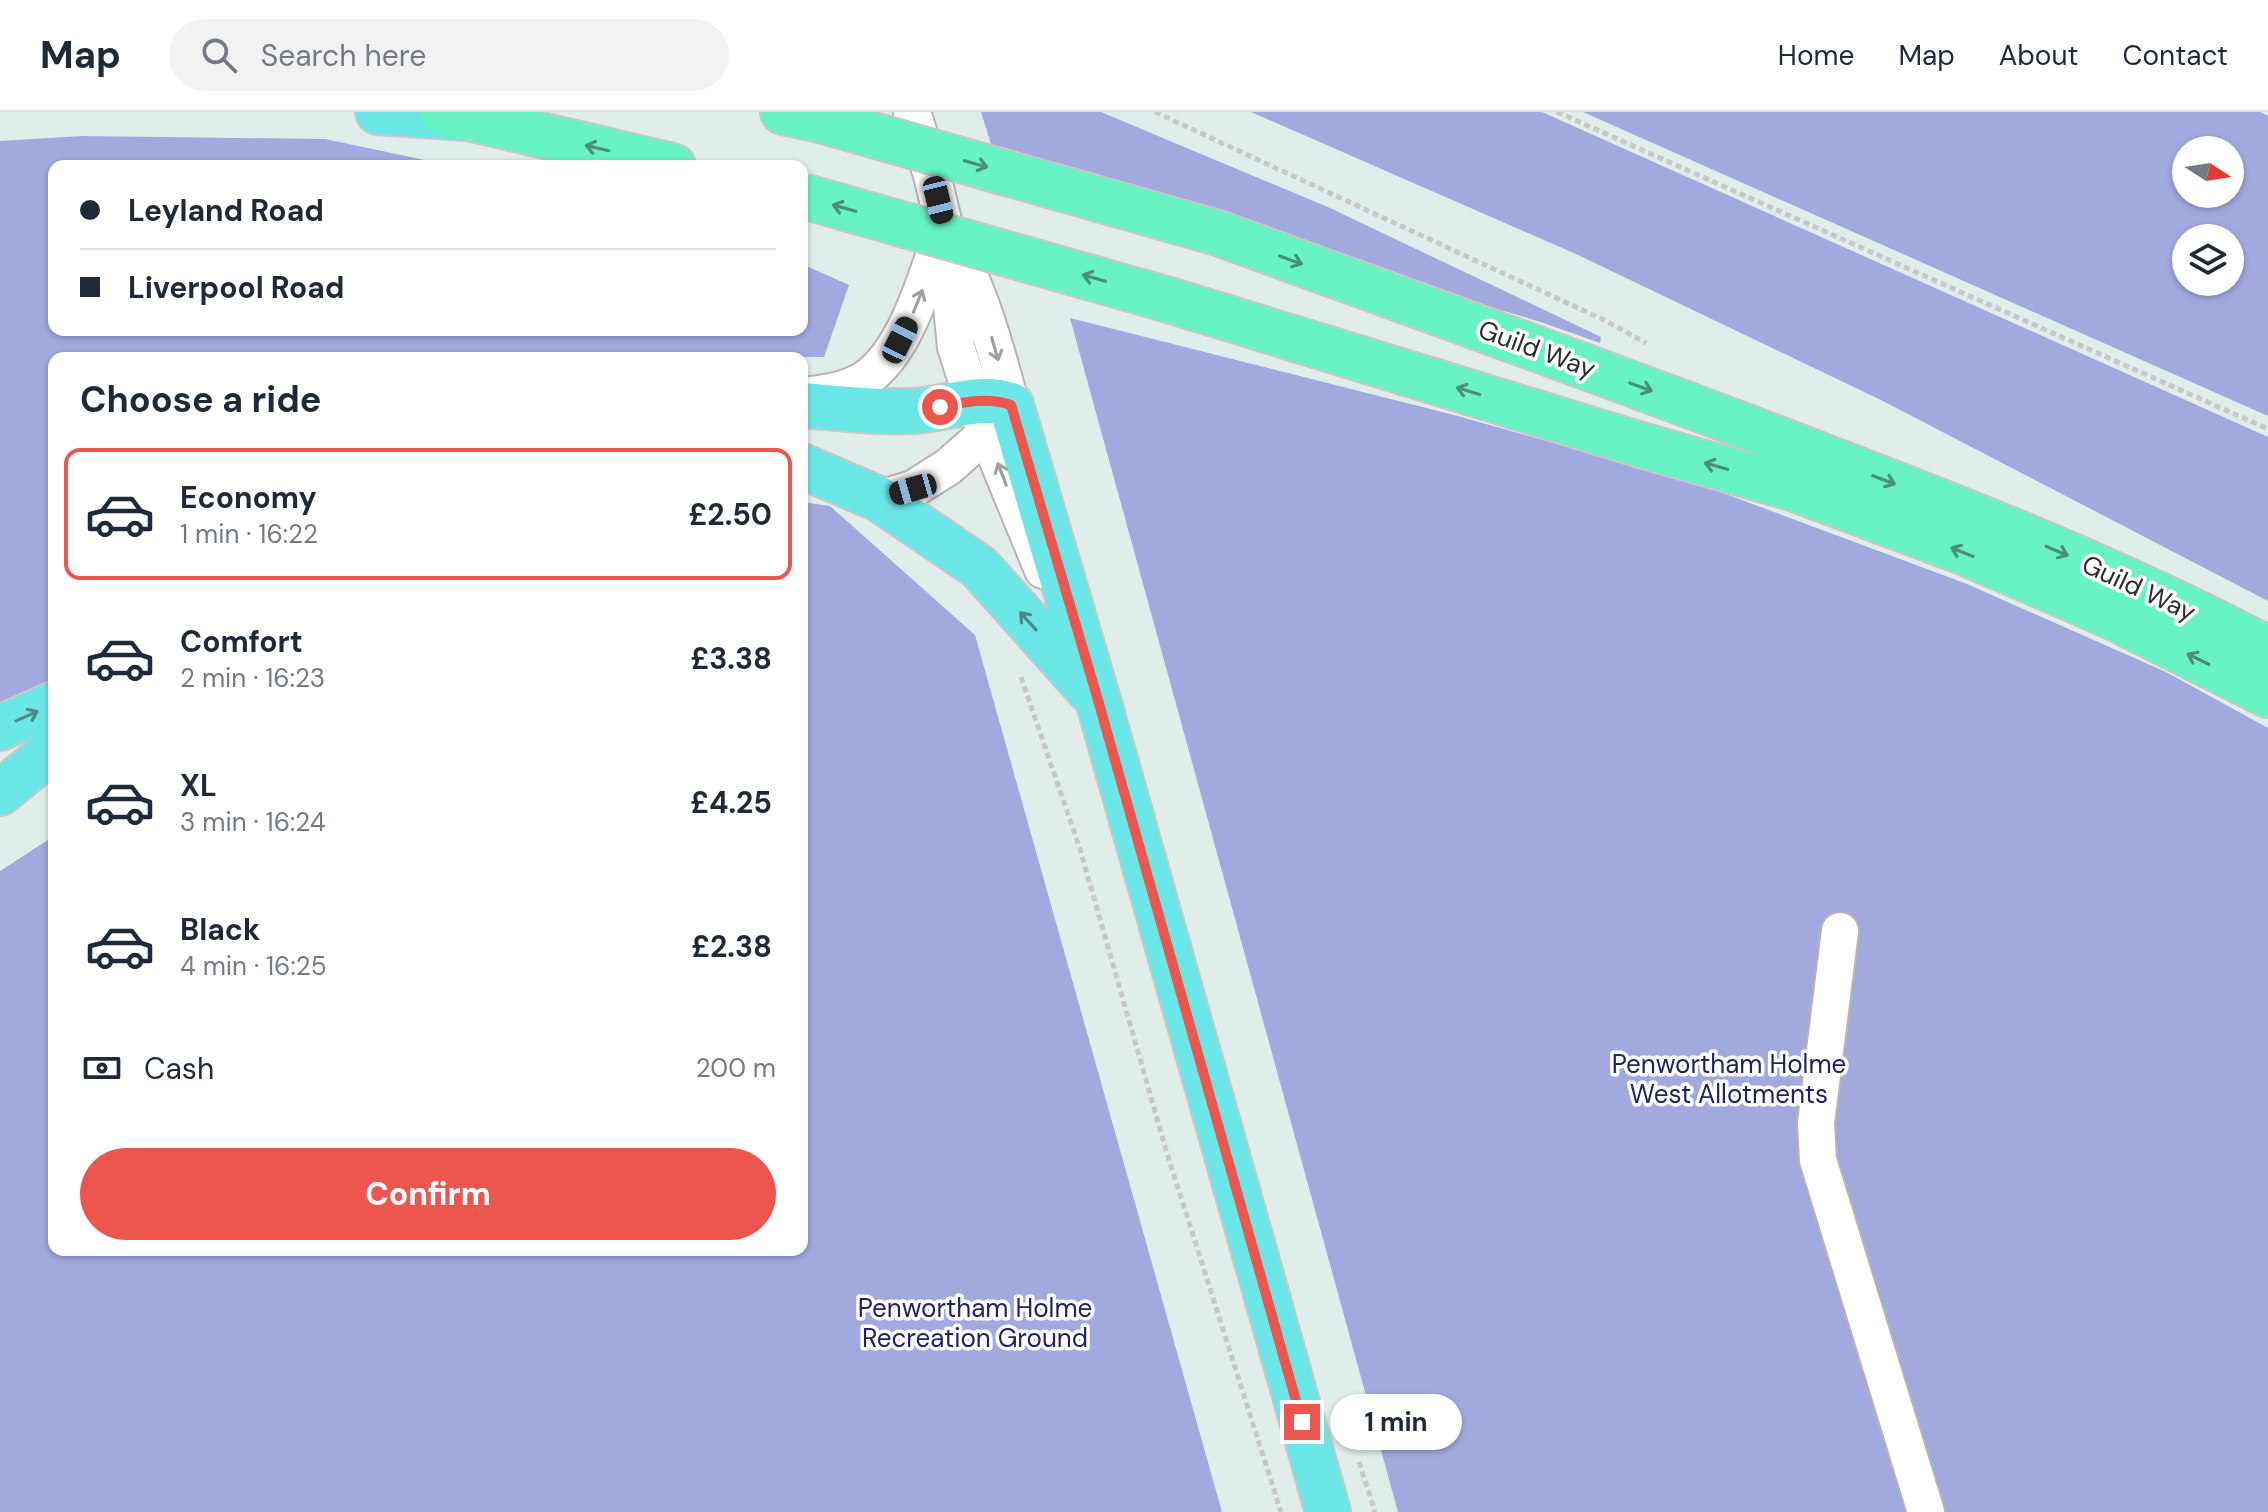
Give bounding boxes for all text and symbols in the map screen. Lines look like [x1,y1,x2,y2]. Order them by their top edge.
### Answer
search box [169,19,729,91]
text: Map [40,30,121,80]
icon: search [197,33,241,77]
text: Search here [261,36,426,75]
text: Home [1778,37,1854,74]
text: Map [1898,37,1955,74]
text: About [1999,37,2078,74]
text: Contact [2122,37,2228,74]
north arrow [2172,136,2244,208]
map controls [2172,136,2244,296]
one-way arrow [585,140,611,155]
one-way arrow [962,157,988,172]
car [921,174,955,226]
text: Leyland Road [128,191,324,230]
one-way arrow [832,199,858,214]
button: layers [2172,224,2244,296]
one-way arrow [1279,254,1303,268]
text: Liverpool Road [128,268,344,307]
one-way arrow [1082,270,1108,285]
one-way arrow [912,289,926,314]
street label: Guild Way [1474,312,1600,386]
car [879,313,921,367]
one-way arrow [989,335,1004,361]
text: Choose a ride [80,376,321,423]
one-way arrow [1628,381,1653,395]
one-way arrow [1455,383,1480,398]
route start [922,389,958,425]
one-way arrow [1704,458,1730,473]
one-way arrow [994,462,1008,487]
car [887,471,939,507]
one-way arrow [1871,474,1896,488]
icon: car [84,478,156,550]
text: Economy [180,478,317,517]
text: £2.50 [689,495,772,534]
text: 1 min · 16:22 [180,517,318,551]
one-way arrow [1950,544,1975,558]
one-way arrow [2044,545,2069,560]
street label: Guild Way [2077,547,2201,629]
one-way arrow [1019,612,1037,632]
icon: car [84,622,156,694]
text: Comfort [180,622,303,661]
text: £3.38 [690,639,772,678]
one-way arrow [2187,651,2211,666]
text: 2 min · 16:23 [180,661,325,695]
one-way arrow [14,707,39,722]
icon: car [84,766,156,838]
text: XL [180,766,217,805]
text: £4.25 [690,783,772,822]
text: 3 min · 16:24 [180,805,326,839]
icon: car [84,910,156,982]
text: Black [180,910,260,949]
text: £2.38 [691,927,772,966]
text: 4 min · 16:25 [180,949,327,983]
icon: cash [80,1046,124,1090]
park label: Penwortham Holme West Allotments [1612,1047,1846,1111]
text: Cash [144,1049,214,1088]
text: 200 m [696,1051,776,1085]
button: Confirm [80,1148,776,1240]
park label: Penwortham Holme Recreation Ground [858,1291,1092,1355]
callout: 1 min [1330,1394,1462,1450]
route end [1284,1404,1320,1440]
text: 1 min [1364,1405,1428,1439]

